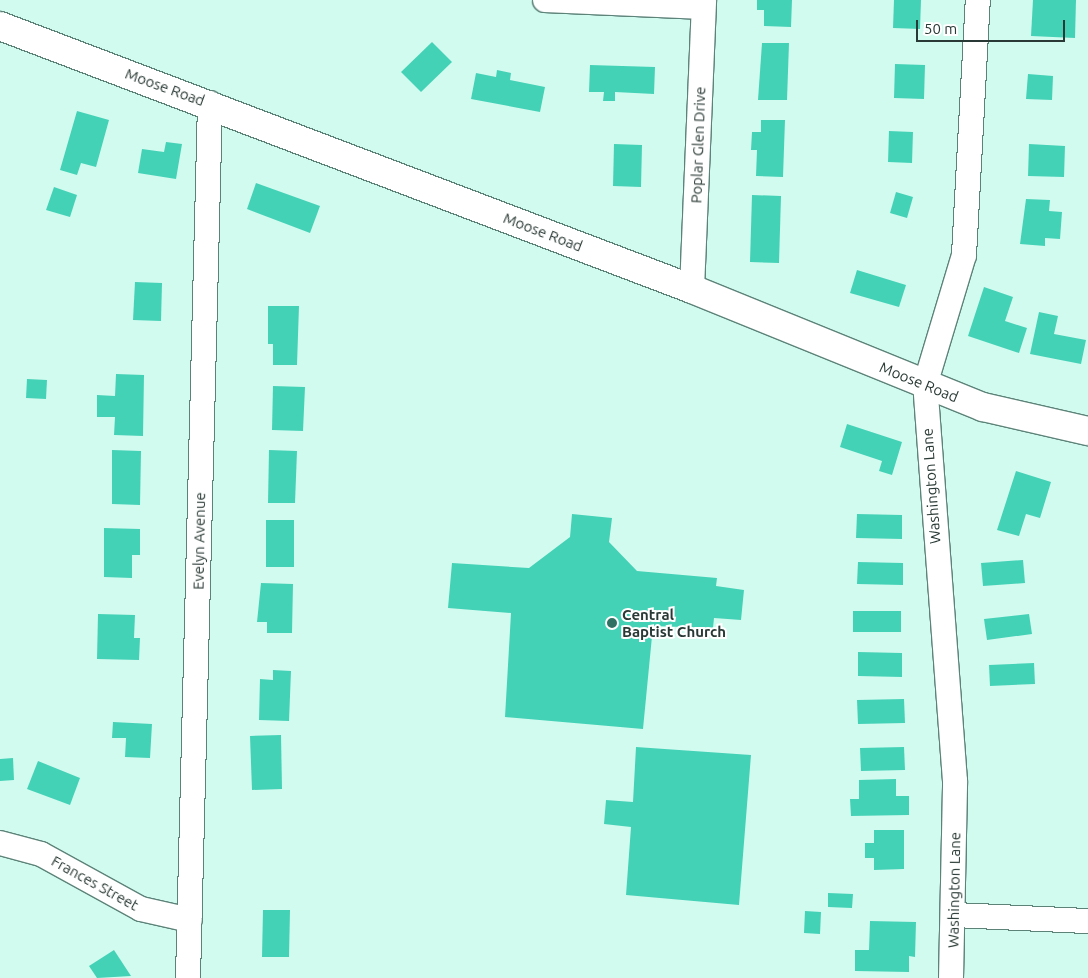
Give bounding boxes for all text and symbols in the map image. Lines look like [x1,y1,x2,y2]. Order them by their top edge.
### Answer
scale bar [918,10,1067,42]
text: 50 m [924,20,957,37]
street label: Moose Road [123,64,207,110]
street label: Poplar Glen Drive [687,86,709,204]
street label: Moose Road [501,209,585,255]
street label: Moose Road [877,358,961,406]
street label: Washington Lane [918,427,944,545]
street label: Evelyn Avenue [189,492,209,590]
place label: Central Baptist Church [622,605,726,640]
marker: Central Baptist Church [606,617,618,629]
street label: Washington Lane [944,832,964,948]
street label: Frances Street [48,852,142,914]

